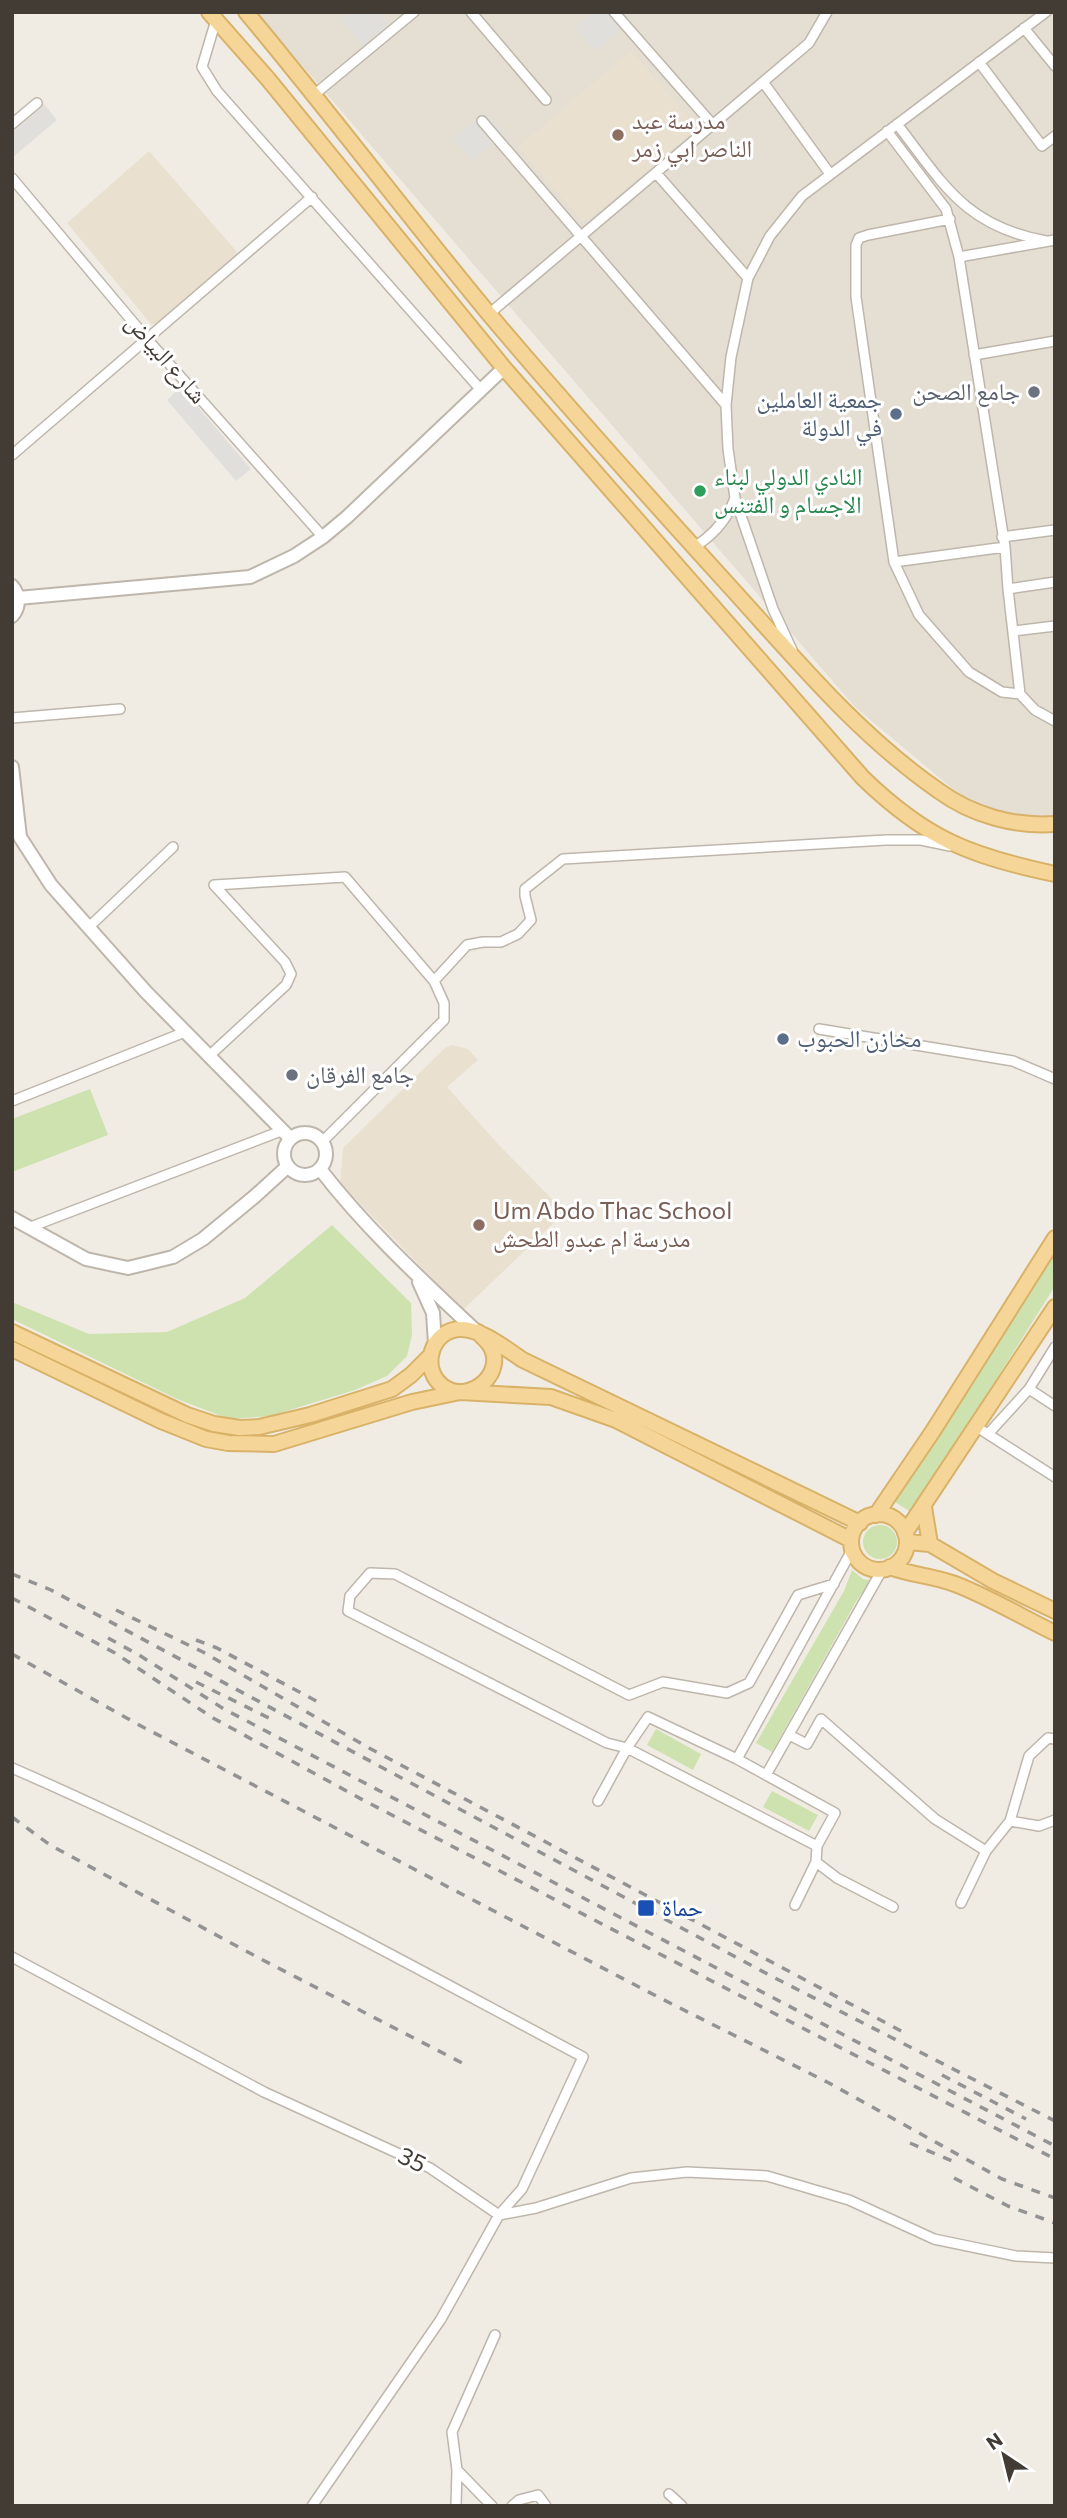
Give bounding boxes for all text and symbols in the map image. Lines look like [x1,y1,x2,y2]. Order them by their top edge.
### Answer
place label: مدرسة عبد الناصر ابي زمر [631,105,752,168]
marker: مدرسة عبد الناصر ابي زمر [610,127,626,143]
street label: شارع البياض [119,307,214,410]
place label: جامع الصحن [912,376,1020,407]
place label: جمعية العاملين في الدولة [756,384,882,447]
marker: جامع الصحن [1026,384,1042,400]
marker: جمعية العاملين في الدولة [888,406,904,422]
place label: النادي الدولي لبناء الاجسام و الفتنس [714,461,863,521]
marker: النادي الدولي لبناء الاجسام و الفتنس [692,483,708,499]
place label: مخازن الحبوب [797,1023,921,1053]
marker: مخازن الحبوب [775,1031,791,1047]
place label: جامع الفرقان [306,1059,414,1090]
marker: جامع الفرقان [284,1067,300,1083]
place label: Um Abdo Thac School مدرسة ام عبدو الطحش [493,1195,732,1255]
marker: Um Abdo Thac School مدرسة ام عبدو الطحش [471,1217,487,1233]
place label: حماة [662,1892,703,1921]
marker: حماة [636,1898,656,1918]
street label: 35 [394,2140,431,2178]
north arrow [969,2420,1039,2490]
text: N [982,2427,1006,2454]

